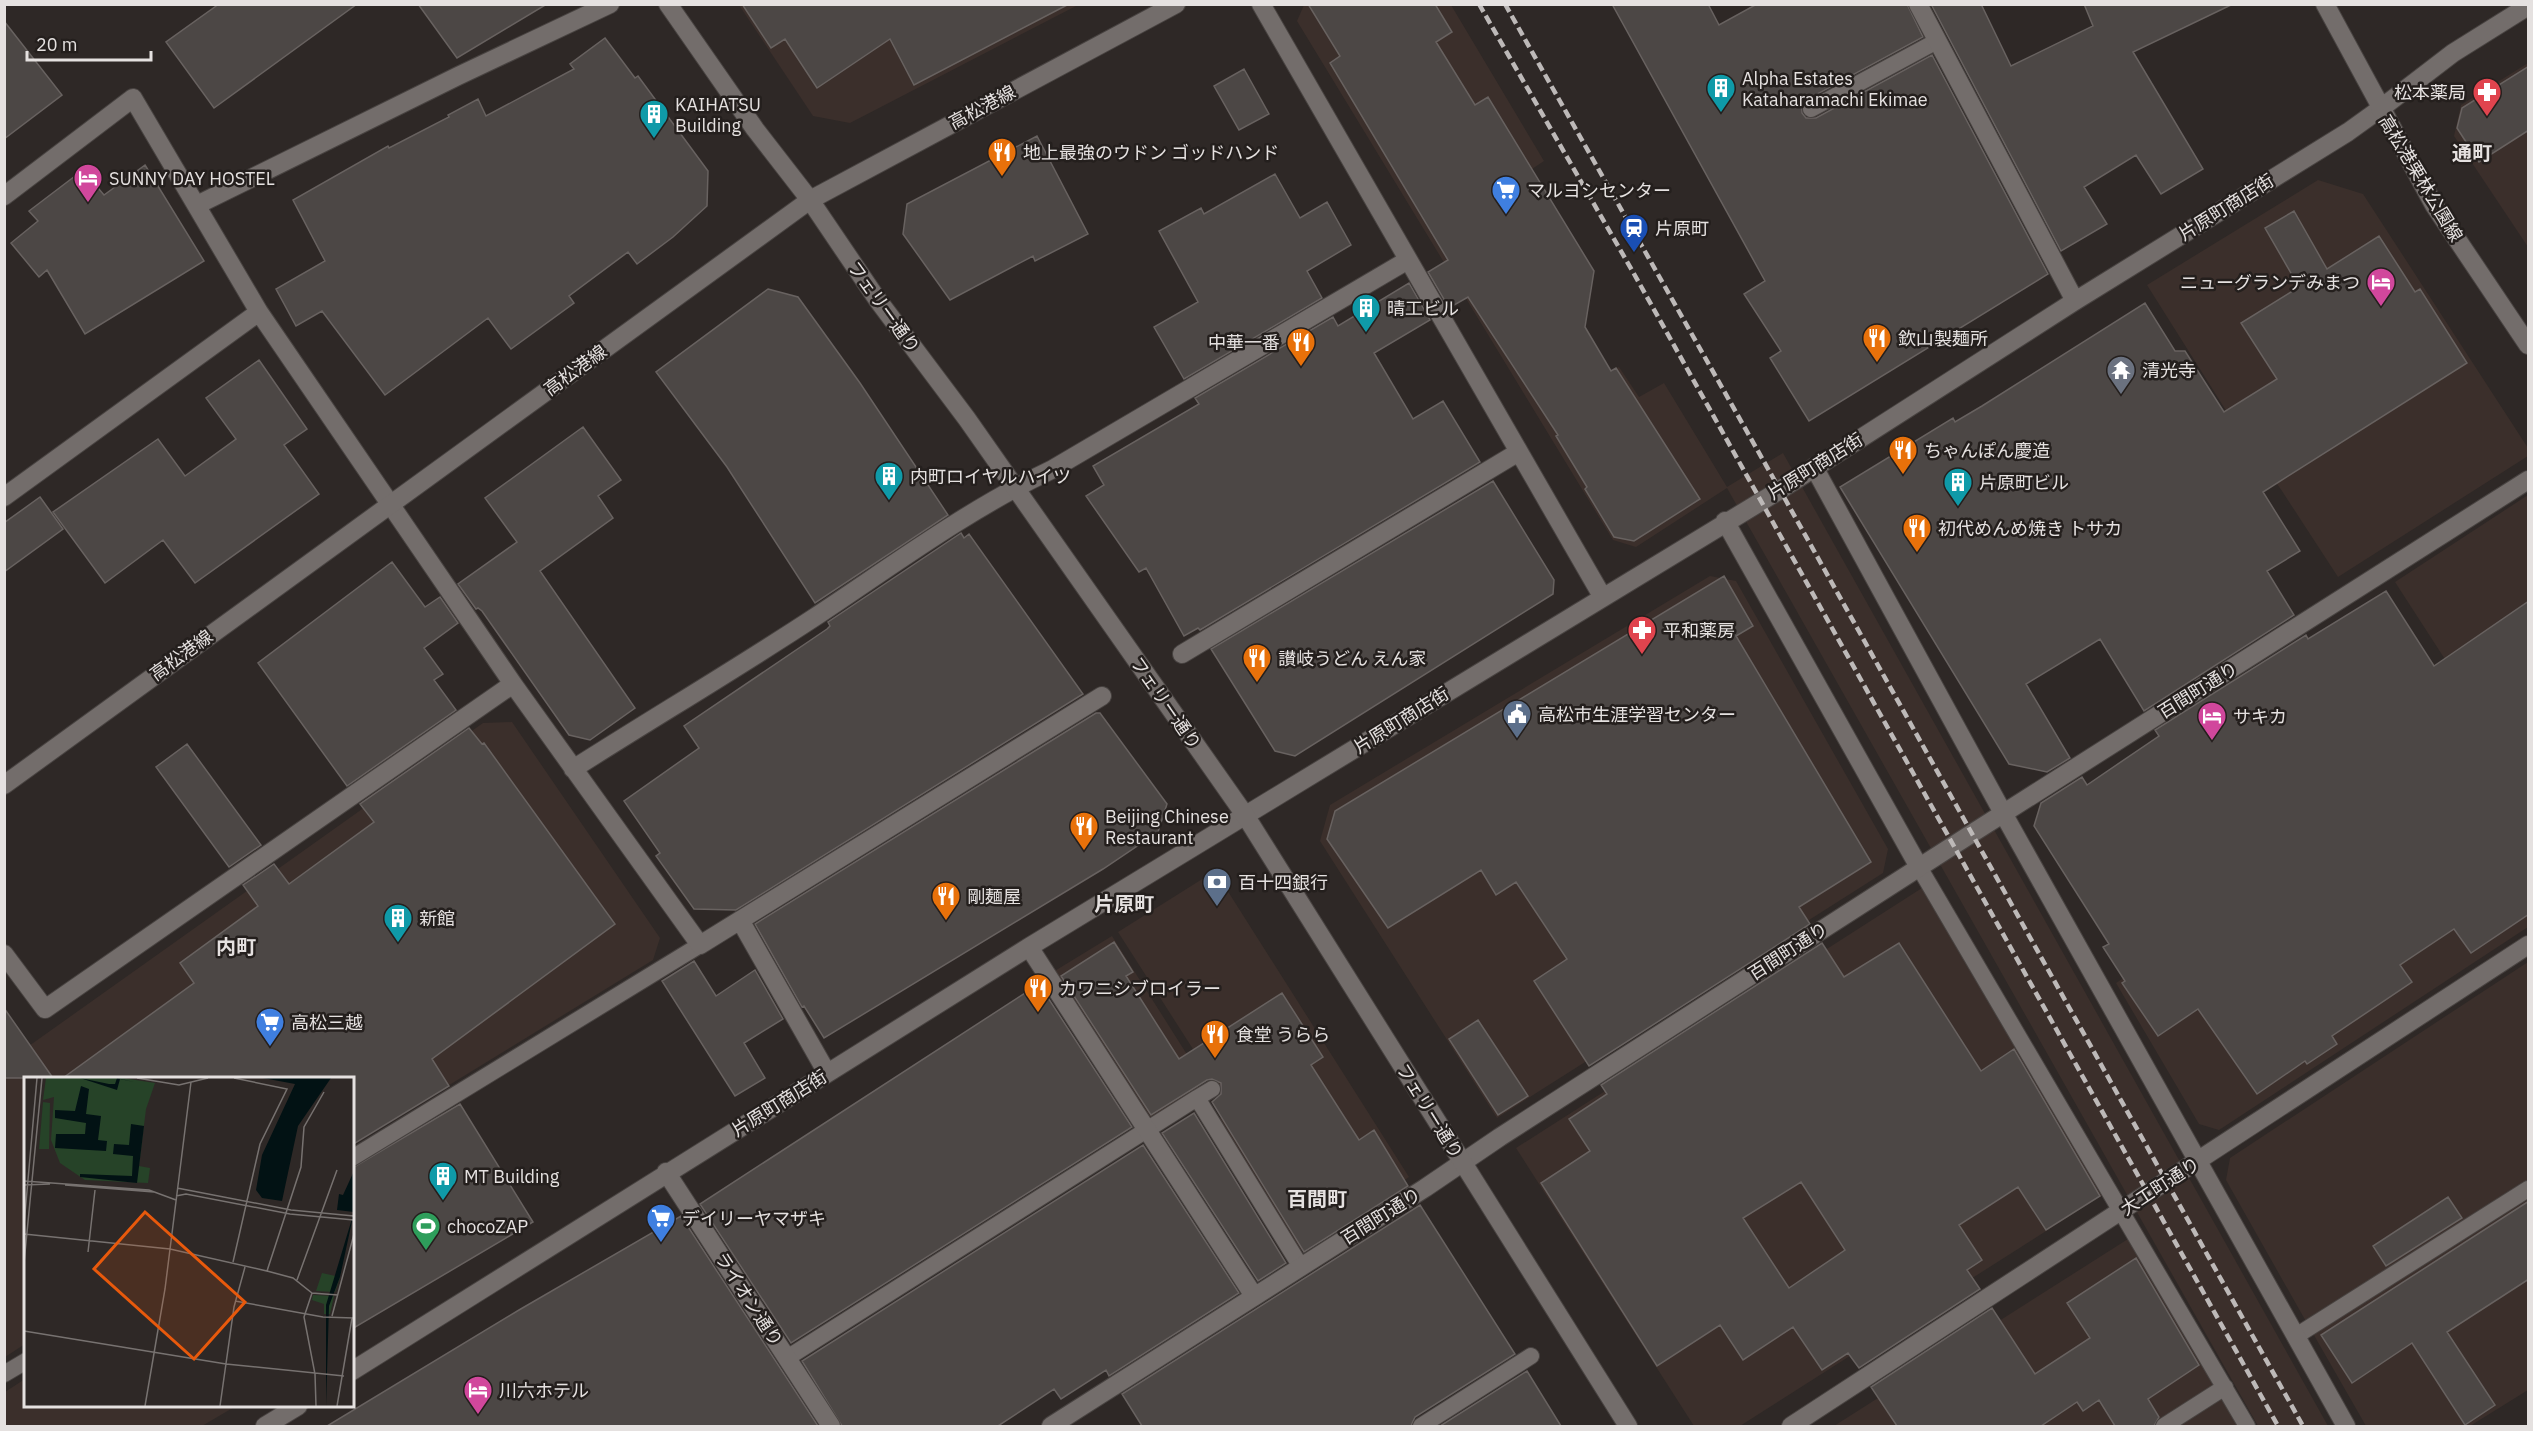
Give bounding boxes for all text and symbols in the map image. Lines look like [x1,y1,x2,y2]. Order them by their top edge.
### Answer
scale bar [27,24,152,62]
text: 20 m [36,33,78,56]
place label: Alpha Estates Kataharamachi Ekimae [1742,67,1928,111]
building icon: Alpha Estates Kataharamachi Ekimae [1705,72,1737,114]
pharmacy icon: 松本薬局 [2471,76,2503,118]
street label: 高松港線 [945,80,1019,134]
place label: 松本薬局 [2394,81,2466,104]
place label: KAIHATSU Building [675,93,761,137]
building icon: KAIHATSU Building [638,98,670,140]
street label: 高松港栗林公園線 [2374,110,2468,246]
restaurant icon: 地上最強のウドン ゴッドハンド [986,136,1018,178]
district label: 通町 [2452,139,2492,166]
place label: 地上最強のウドン ゴッドハンド [1023,141,1279,164]
hotel icon: SUNNY DAY HOSTEL [72,162,104,204]
place label: SUNNY DAY HOSTEL [109,167,275,190]
street label: 片原町商店街 [2174,169,2278,245]
supermarket icon: マルヨシセンター [1490,174,1522,216]
place label: マルヨシセンター [1527,179,1671,202]
station icon: 片原町 [1618,212,1650,254]
place label: 片原町 [1655,217,1709,240]
street label: フェリー通り [843,257,925,357]
hotel icon: ニューグランデみまつ [2365,266,2397,308]
place label: ニューグランデみまつ [2180,271,2360,294]
building icon: 晴工ビル [1350,292,1382,334]
place label: 晴工ビル [1387,297,1459,320]
restaurant icon: 欽山製麺所 [1861,322,1893,364]
restaurant icon: 中華一番 [1285,326,1317,368]
place label: 欽山製麺所 [1898,327,1988,350]
place label: 中華一番 [1208,331,1280,354]
street label: 高松港線 [539,340,611,400]
temple icon: 清光寺 [2105,354,2137,396]
place label: 清光寺 [2142,359,2196,382]
street label: 片原町商店街 [1763,428,1867,504]
restaurant icon: ちゃんぽん慶造 [1887,434,1919,476]
place label: ちゃんぽん慶造 [1924,439,2050,462]
building icon: 内町ロイヤルハイツ [873,460,905,502]
place label: 内町ロイヤルハイツ [910,465,1071,488]
building icon: 片原町ビル [1942,466,1974,508]
place label: 片原町ビル [1979,471,2069,494]
restaurant icon: 初代めんめ焼き トサカ [1901,512,1933,554]
place label: 初代めんめ焼き トサカ [1938,517,2122,540]
pharmacy icon: 平和薬房 [1626,614,1658,656]
place label: 平和薬房 [1663,619,1735,642]
street label: 高松港線 [145,625,217,685]
restaurant icon: 讃岐うどん えん家 [1241,642,1273,684]
place label: 讃岐うどん えん家 [1278,647,1426,670]
street label: フェリー通り [1126,652,1206,754]
street label: 百間町通り [2154,656,2242,724]
street label: 片原町商店街 [1349,682,1453,758]
public building icon: 高松市生涯学習センター [1501,698,1533,740]
hotel icon: サキカ [2196,700,2228,742]
place label: 高松市生涯学習センター [1538,703,1736,726]
place label: サキカ [2233,705,2287,728]
place label: Beijing Chinese Restaurant [1105,805,1229,849]
restaurant icon: Beijing Chinese Restaurant [1068,810,1100,852]
bank icon: 百十四銀行 [1201,866,1233,908]
place label: 百十四銀行 [1238,871,1328,894]
restaurant icon: 剛麺屋 [930,880,962,922]
place label: 剛麺屋 [967,885,1021,908]
district label: 片原町 [1094,890,1154,917]
building icon: 新館 [382,902,414,944]
place label: 新館 [419,907,455,930]
street label: 百間町通り [1744,917,1832,985]
district label: 内町 [216,933,256,960]
restaurant icon: カワニシブロイラー [1022,972,1054,1014]
place label: カワニシブロイラー [1059,977,1221,1000]
supermarket icon: 高松三越 [254,1006,286,1048]
place label: 高松三越 [291,1011,363,1034]
restaurant icon: 食堂 うらら [1199,1018,1231,1060]
place label: 食堂 うらら [1236,1023,1330,1046]
street label: フェリー通り [1392,1059,1468,1163]
street label: 片原町商店街 [727,1065,831,1141]
inset map [24,1077,354,1407]
street label: 大工町通り [2116,1152,2204,1220]
building icon: MT Building [427,1160,459,1202]
place label: MT Building [464,1165,560,1188]
street label: 百間町通り [1337,1182,1425,1250]
district label: 百間町 [1287,1185,1347,1212]
supermarket icon: デイリーヤマザキ [645,1202,677,1244]
place label: デイリーヤマザキ [682,1207,826,1230]
sports icon: chocoZAP [410,1210,442,1252]
place label: chocoZAP [447,1215,528,1238]
street label: ライオン通り [710,1247,788,1351]
hotel icon: 川六ホテル [462,1374,494,1416]
place label: 川六ホテル [499,1379,589,1402]

